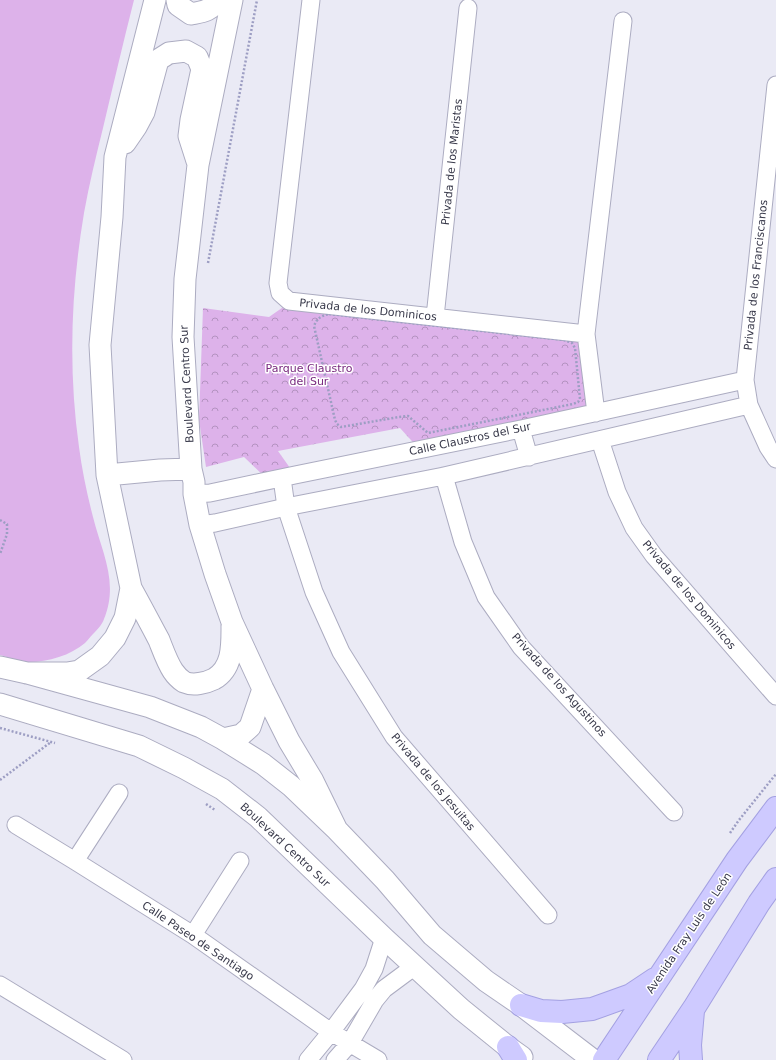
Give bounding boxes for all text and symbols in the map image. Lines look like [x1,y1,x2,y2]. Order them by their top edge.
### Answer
street label: Privada de los Maristas [439,98,465,226]
street label: Privada de los Franciscanos [742,199,770,351]
street label: Privada de los Dominicos [299,296,438,324]
street label: Boulevard Centro Sur [177,324,197,443]
park label: Parque Claustro del Sur [266,362,353,388]
street label: Calle Claustros del Sur [408,420,533,458]
street label: Privada de los Dominicos [640,538,739,652]
street label: Privada de los Agustinos [509,631,609,740]
street label: Privada de los Jesuitas [388,731,478,834]
street label: Boulevard Centro Sur [237,800,333,890]
street label: Avenida Fray Luis de León [644,870,734,996]
street label: Calle Paseo de Santiago [140,899,257,983]

